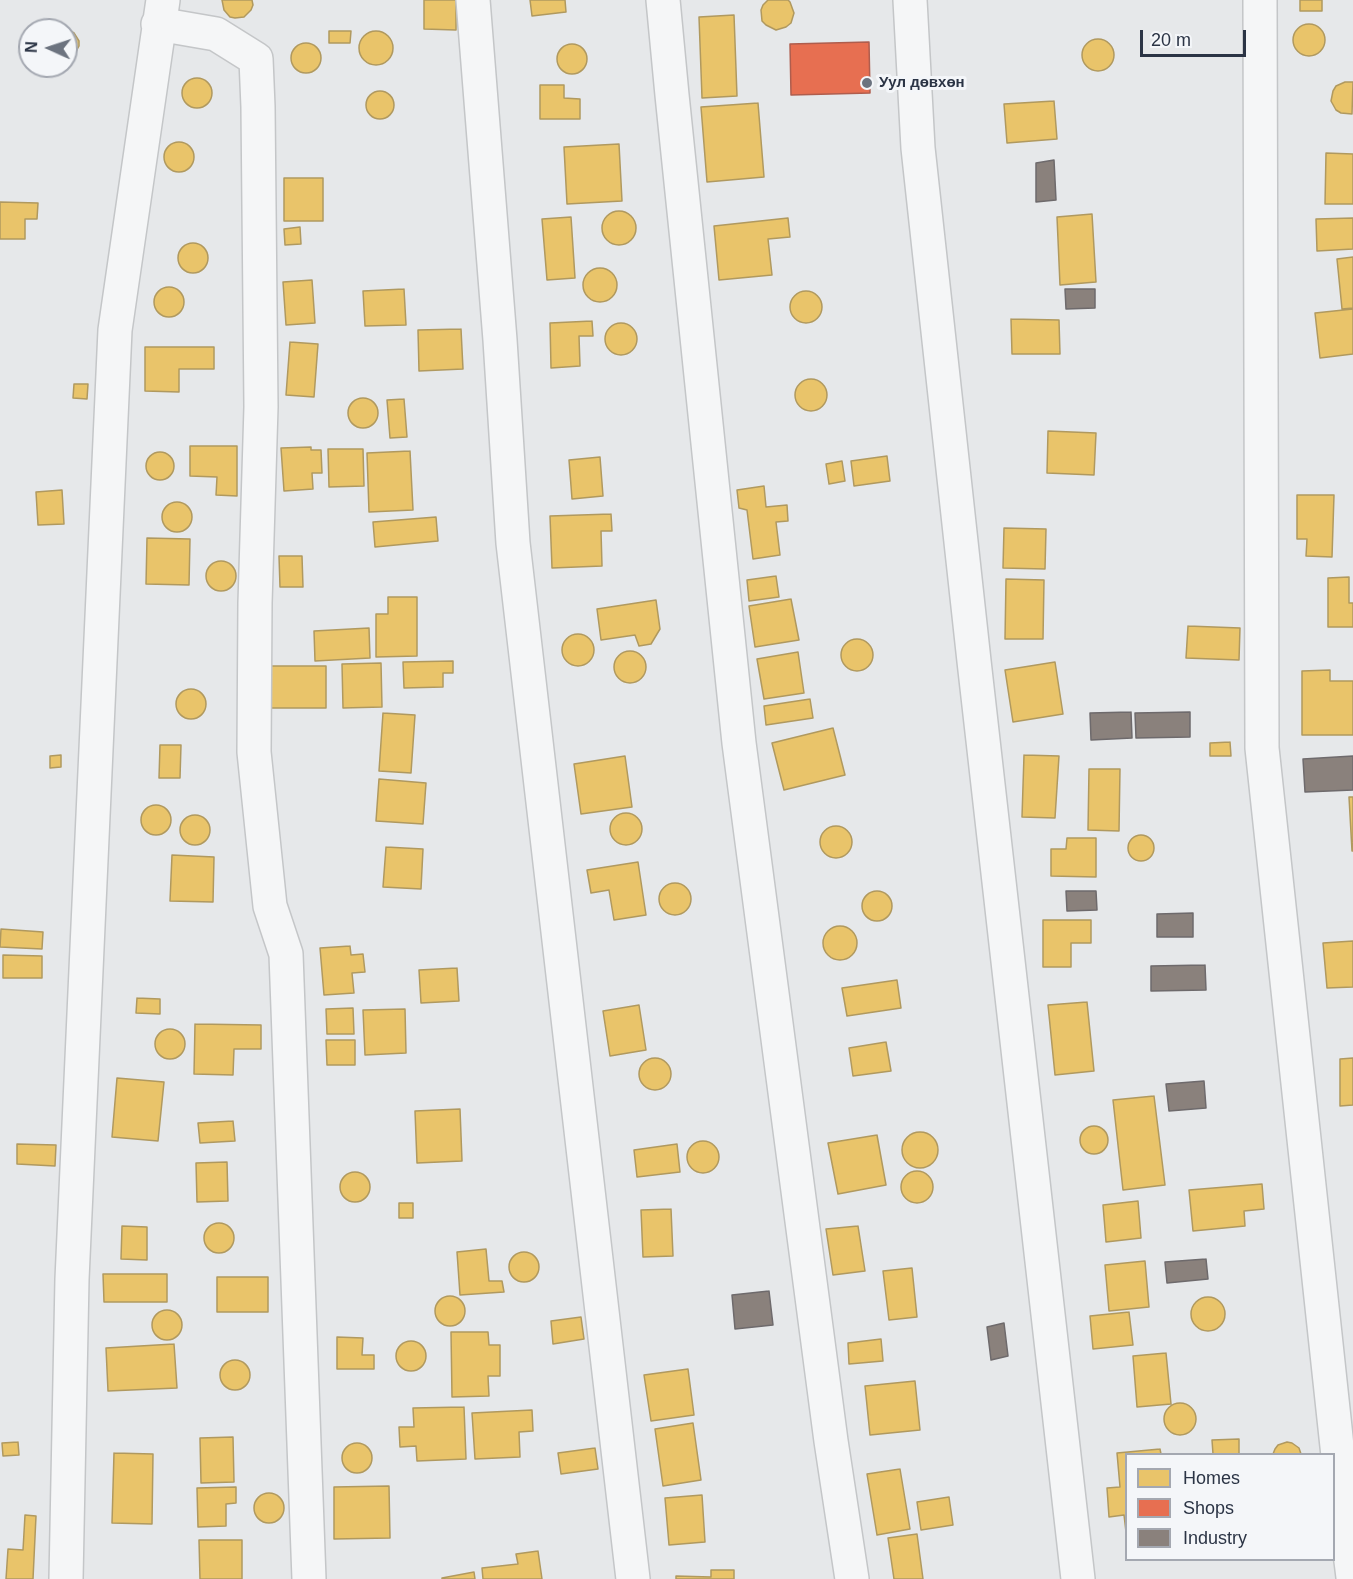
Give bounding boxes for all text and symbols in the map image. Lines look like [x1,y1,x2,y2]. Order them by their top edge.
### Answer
north arrow [18,18,78,78]
scale bar [1143,18,1250,56]
text: 20 m [1151,30,1191,50]
text: N [23,41,40,53]
place label: Уул дөвхөн [879,74,965,92]
marker: Уул дөвхөн [860,76,874,90]
legend [1125,1453,1335,1561]
text: Homes [1183,1468,1240,1488]
text: Shops [1183,1498,1234,1518]
text: Industry [1183,1528,1247,1548]

